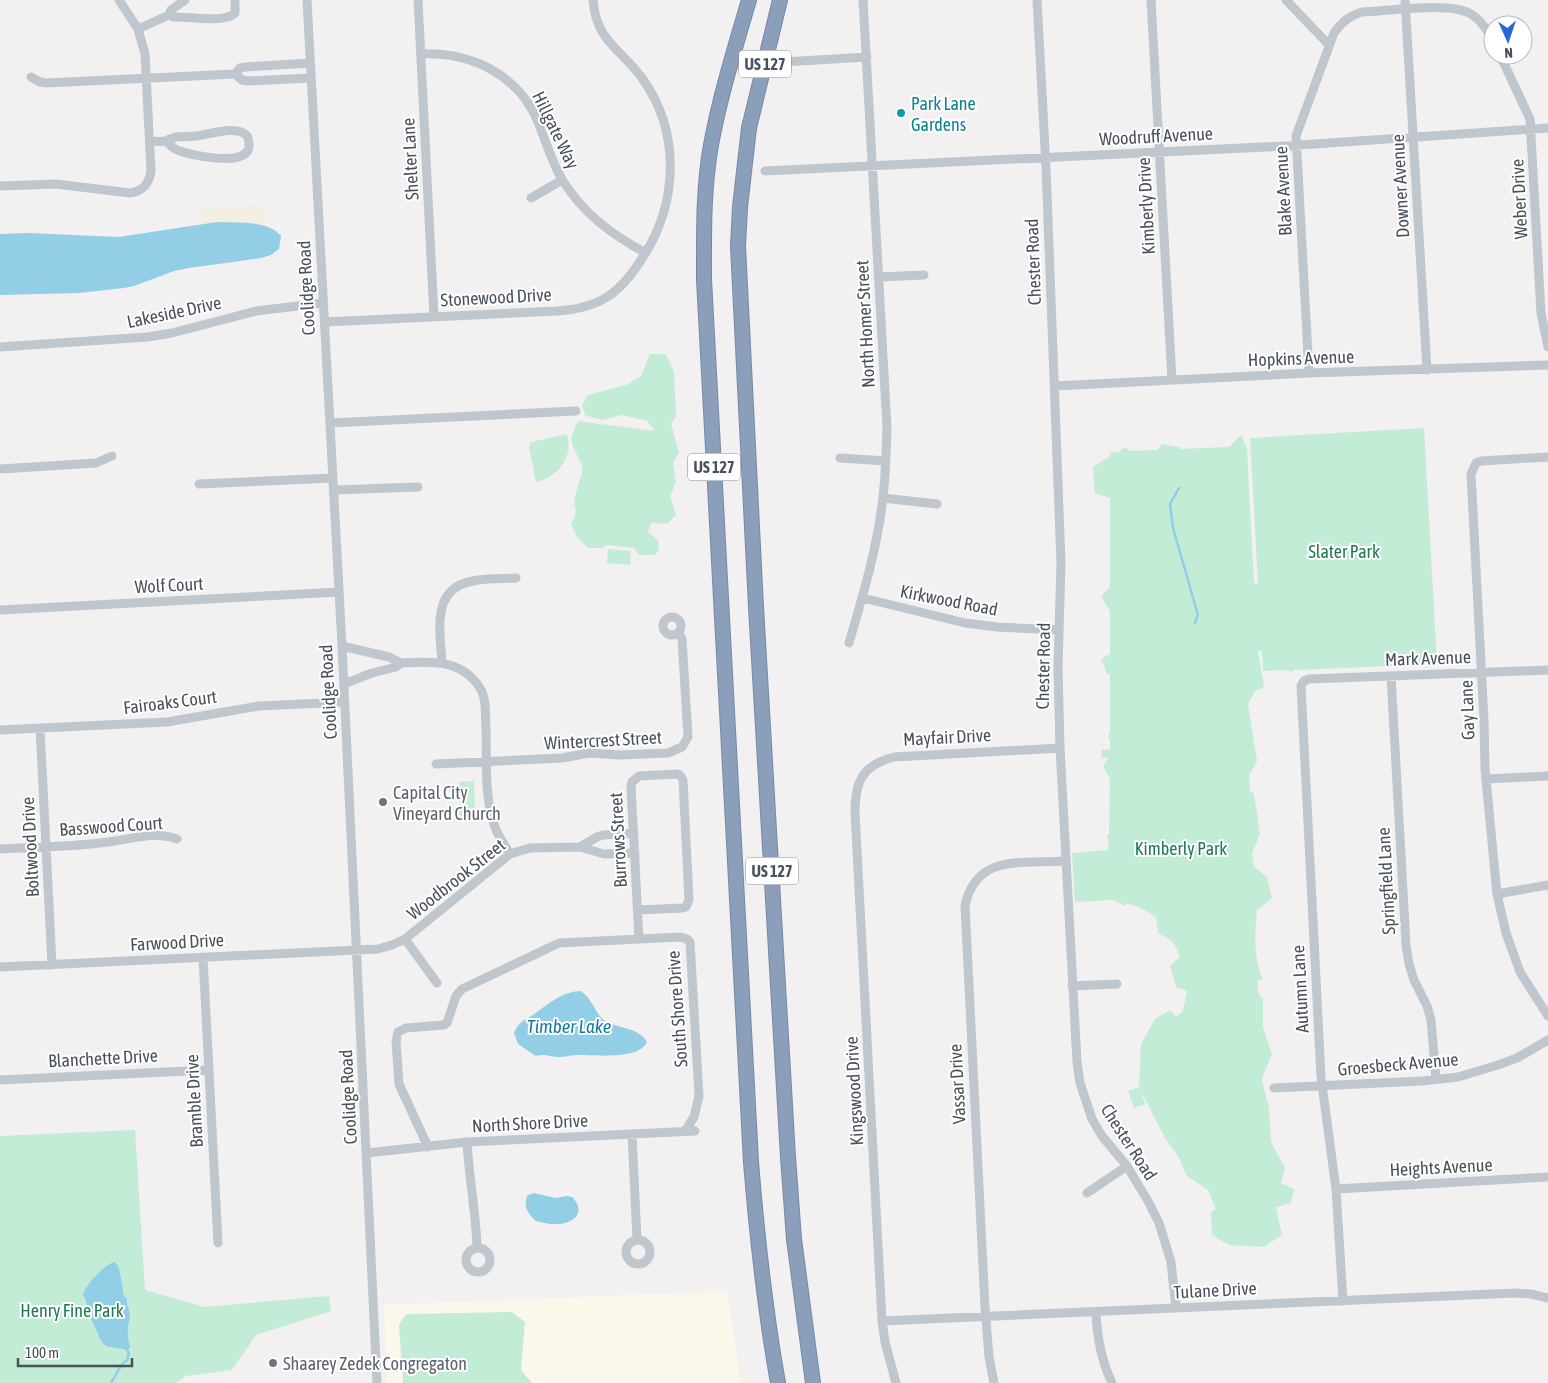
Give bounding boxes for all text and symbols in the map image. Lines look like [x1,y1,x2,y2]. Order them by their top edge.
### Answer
north arrow [1483,15,1533,65]
text: N [1504,45,1513,61]
road number: US 127 [739,51,791,78]
street label: Hillgate Way [528,88,584,172]
place label: Park Lane Gardens [911,93,976,135]
marker: Park Lane Gardens [895,107,907,119]
street label: Shelter Lane [397,117,423,201]
street label: Woodruff Avenue [1099,123,1213,149]
street label: Downer Avenue [1387,134,1413,238]
street label: Blake Avenue [1270,146,1296,236]
street label: Kimberly Drive [1133,157,1159,255]
street label: Weber Drive [1506,158,1532,240]
street label: Chester Road [1021,218,1045,306]
street label: Coolidge Road [293,240,319,336]
street label: North Homer Street [851,260,879,388]
street label: Stonewood Drive [440,284,552,310]
street label: Lakeside Drive [125,292,223,332]
street label: Hopkins Avenue [1247,346,1355,370]
road number: US 127 [688,454,740,481]
park label: Slater Park [1308,541,1380,562]
street label: Wolf Court [134,573,204,597]
street label: Kirkwood Road [898,580,1000,620]
street label: Chester Road [1032,622,1054,710]
street label: Coolidge Road [315,644,341,740]
street label: Mark Avenue [1385,646,1471,670]
street label: Gay Lane [1455,680,1479,740]
street label: Fairoaks Court [122,686,218,718]
street label: Mayfair Drive [902,724,992,750]
street label: Wintercrest Street [544,726,662,754]
place label: Capital City Vineyard Church [393,782,501,824]
street label: Burrows Street [605,792,631,888]
street label: Boltwood Drive [17,796,43,898]
marker: Capital City Vineyard Church [377,796,389,808]
street label: Basswood Court [59,812,163,840]
street label: Springfield Lane [1373,827,1399,935]
street label: Woodbrook Street [403,834,509,924]
park label: Kimberly Park [1135,838,1227,859]
road number: US 127 [746,858,798,884]
street label: Farwood Drive [130,929,224,955]
street label: Autumn Lane [1287,945,1313,1033]
street label: South Shore Drive [662,950,692,1068]
water label: Timber Lake [527,1015,611,1037]
street label: Kingswood Drive [841,1036,867,1146]
street label: Vassar Drive [944,1043,970,1125]
street label: Blanchette Drive [48,1045,158,1071]
street label: Groesbeck Avenue [1337,1048,1459,1080]
street label: Coolidge Road [335,1049,361,1145]
street label: Bramble Drive [181,1054,207,1148]
street label: Chester Road [1097,1100,1161,1184]
street label: North Shore Drive [471,1109,589,1137]
street label: Heights Avenue [1389,1154,1493,1180]
street label: Tulane Drive [1173,1277,1257,1303]
park label: Henry Fine Park [20,1300,124,1321]
scale bar [18,1336,131,1368]
text: 100 m [25,1344,59,1361]
place label: Shaarey Zedek Congregaton [283,1353,467,1374]
marker: Shaarey Zedek Congregaton [267,1357,279,1369]

